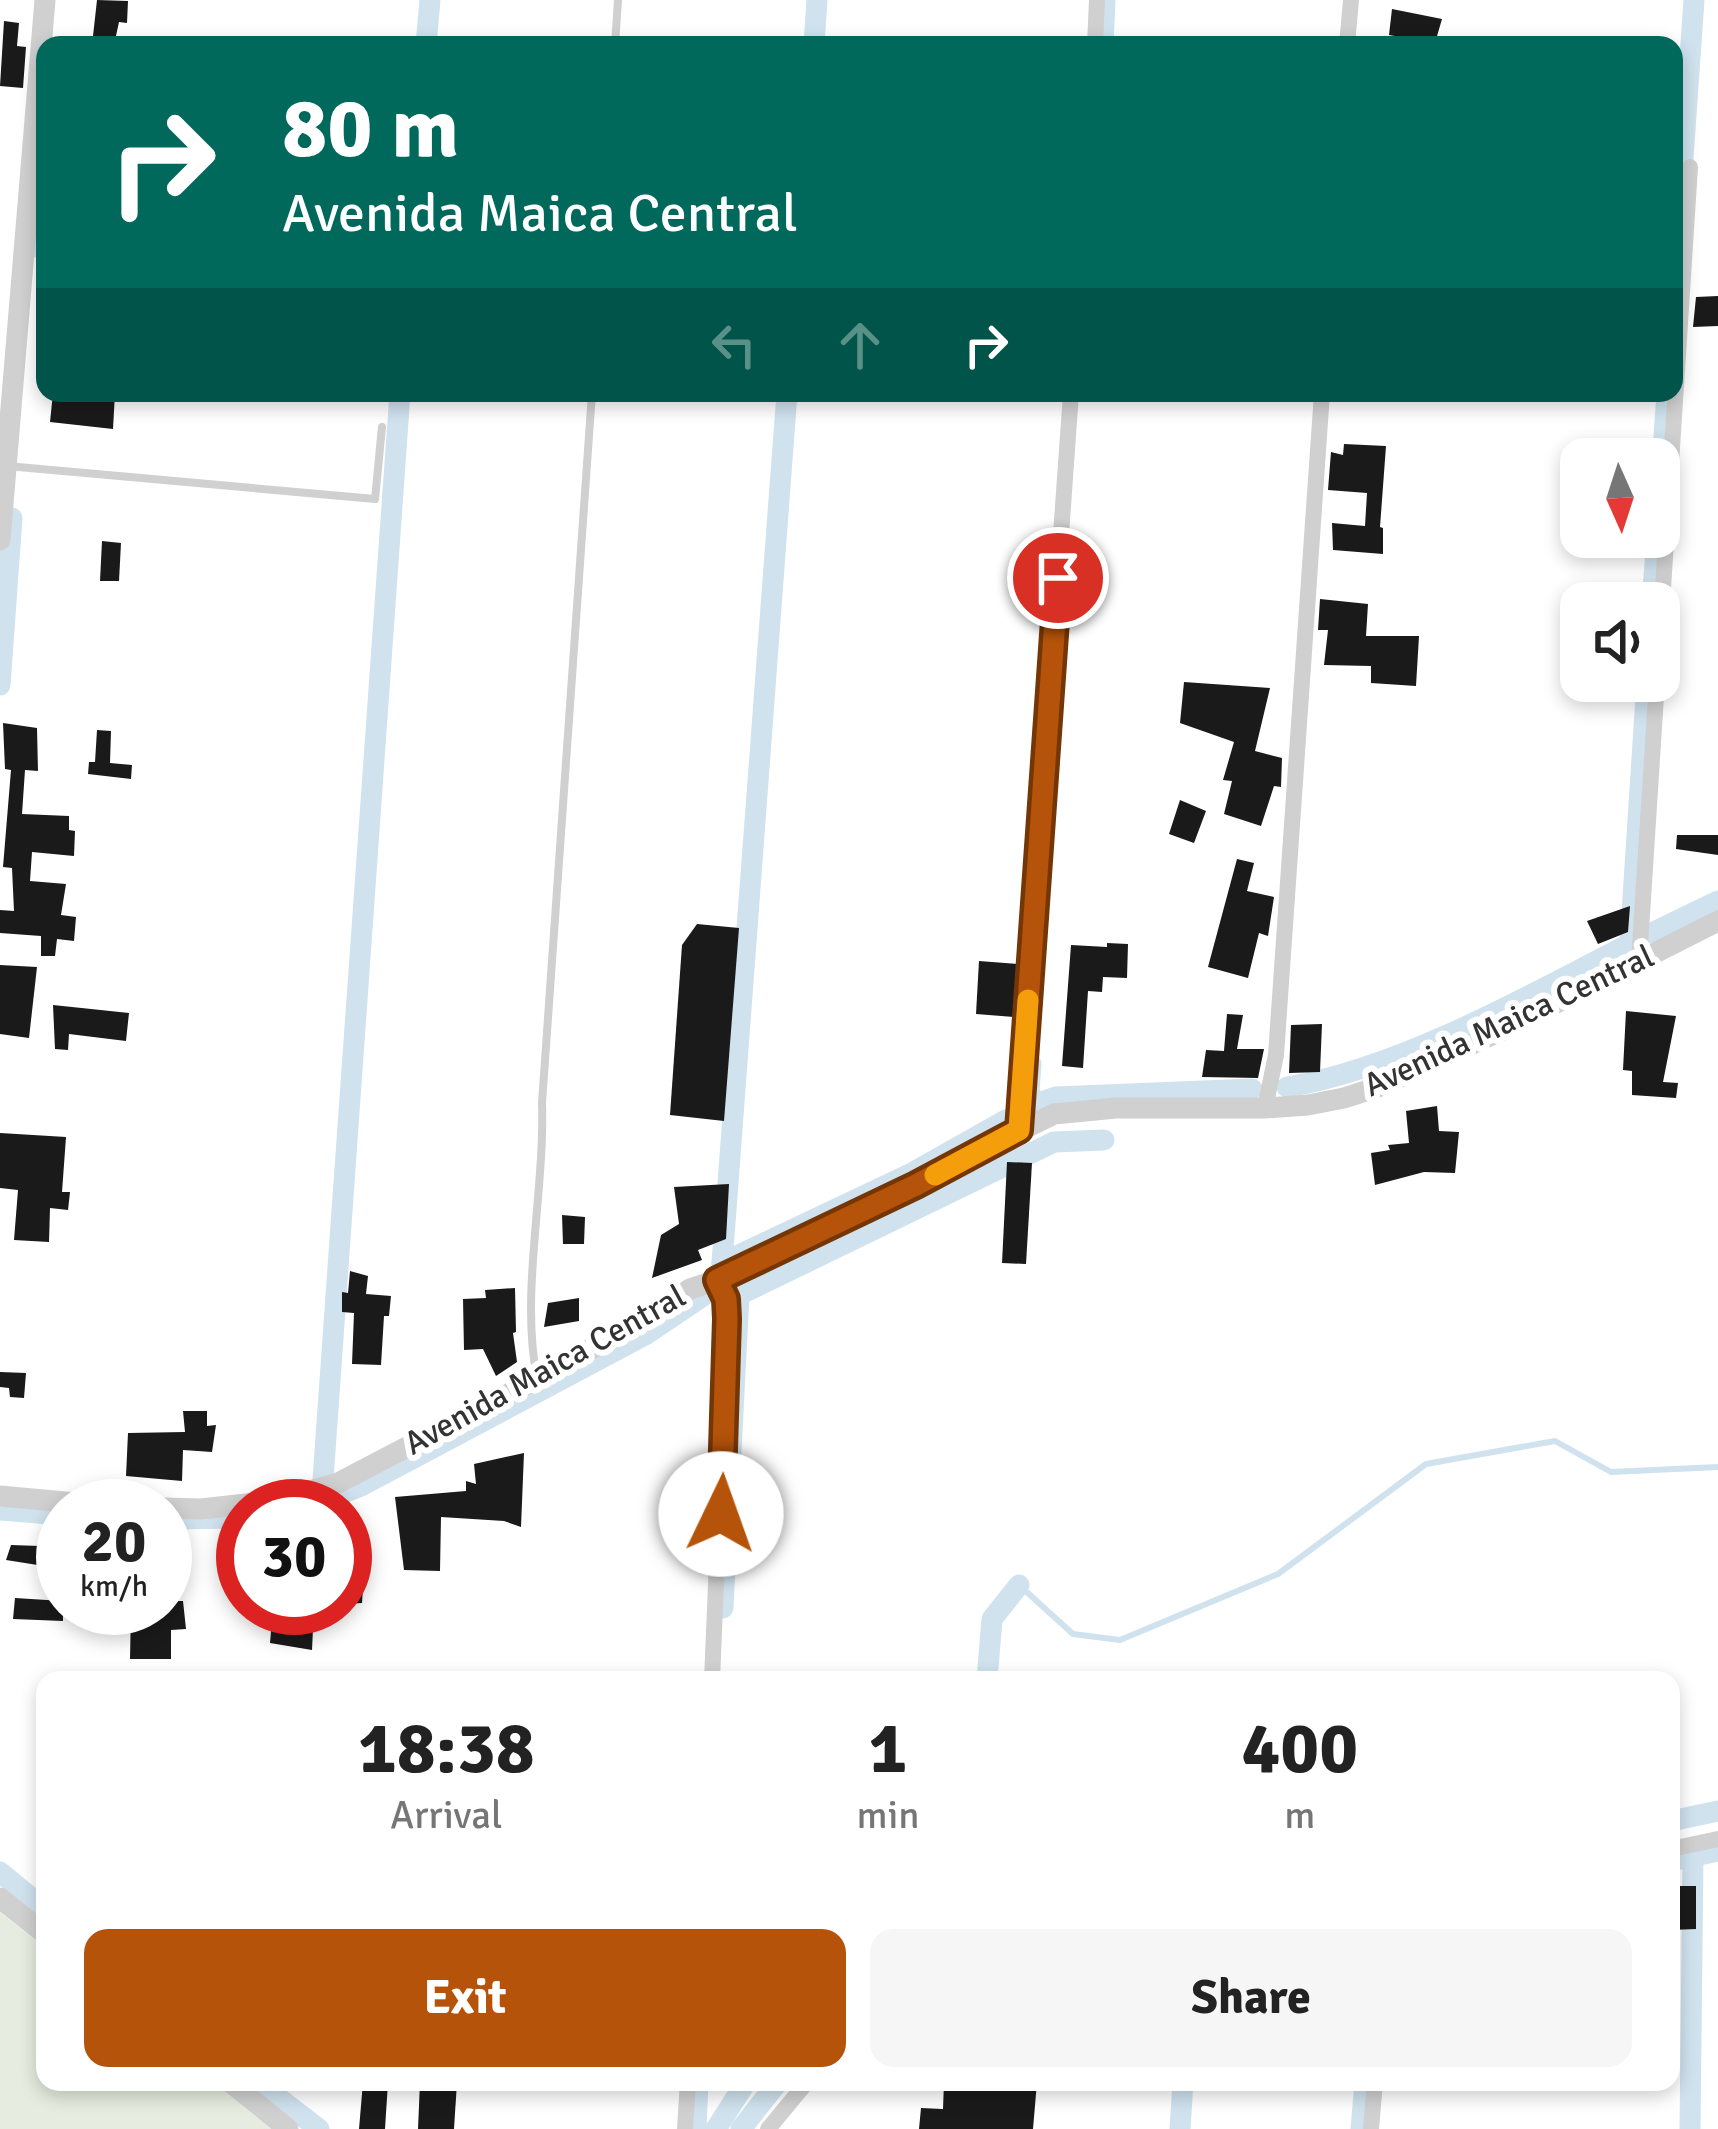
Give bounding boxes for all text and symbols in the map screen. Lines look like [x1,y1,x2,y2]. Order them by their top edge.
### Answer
text: 80 m [282,77,459,181]
icon: right [84,84,240,240]
text: Avenida Maica Central [282,180,798,247]
icon: left [701,312,767,378]
icon: ahead [827,312,893,378]
icon: right [953,312,1019,378]
north arrow [1560,438,1680,558]
map controls [1560,438,1680,702]
pin [1007,527,1109,629]
icon: arrive [1025,545,1091,611]
button: sound [1560,582,1680,702]
street label: Avenida Maica Central [1358,936,1660,1106]
street label: Avenida Maica Central [397,1276,693,1464]
position arrow [658,1451,784,1577]
speed limit sign: 30 [216,1479,372,1635]
text: 20 [82,1505,146,1579]
text: km/h [80,1568,148,1605]
text: 18:38 [358,1704,535,1793]
text: 1 [869,1704,907,1793]
text: 400 [1241,1704,1358,1793]
text: Arrival [390,1791,502,1839]
text: min [857,1791,920,1839]
text: m [1284,1791,1315,1839]
button: Exit [84,1929,846,2067]
button: Share [870,1929,1632,2067]

